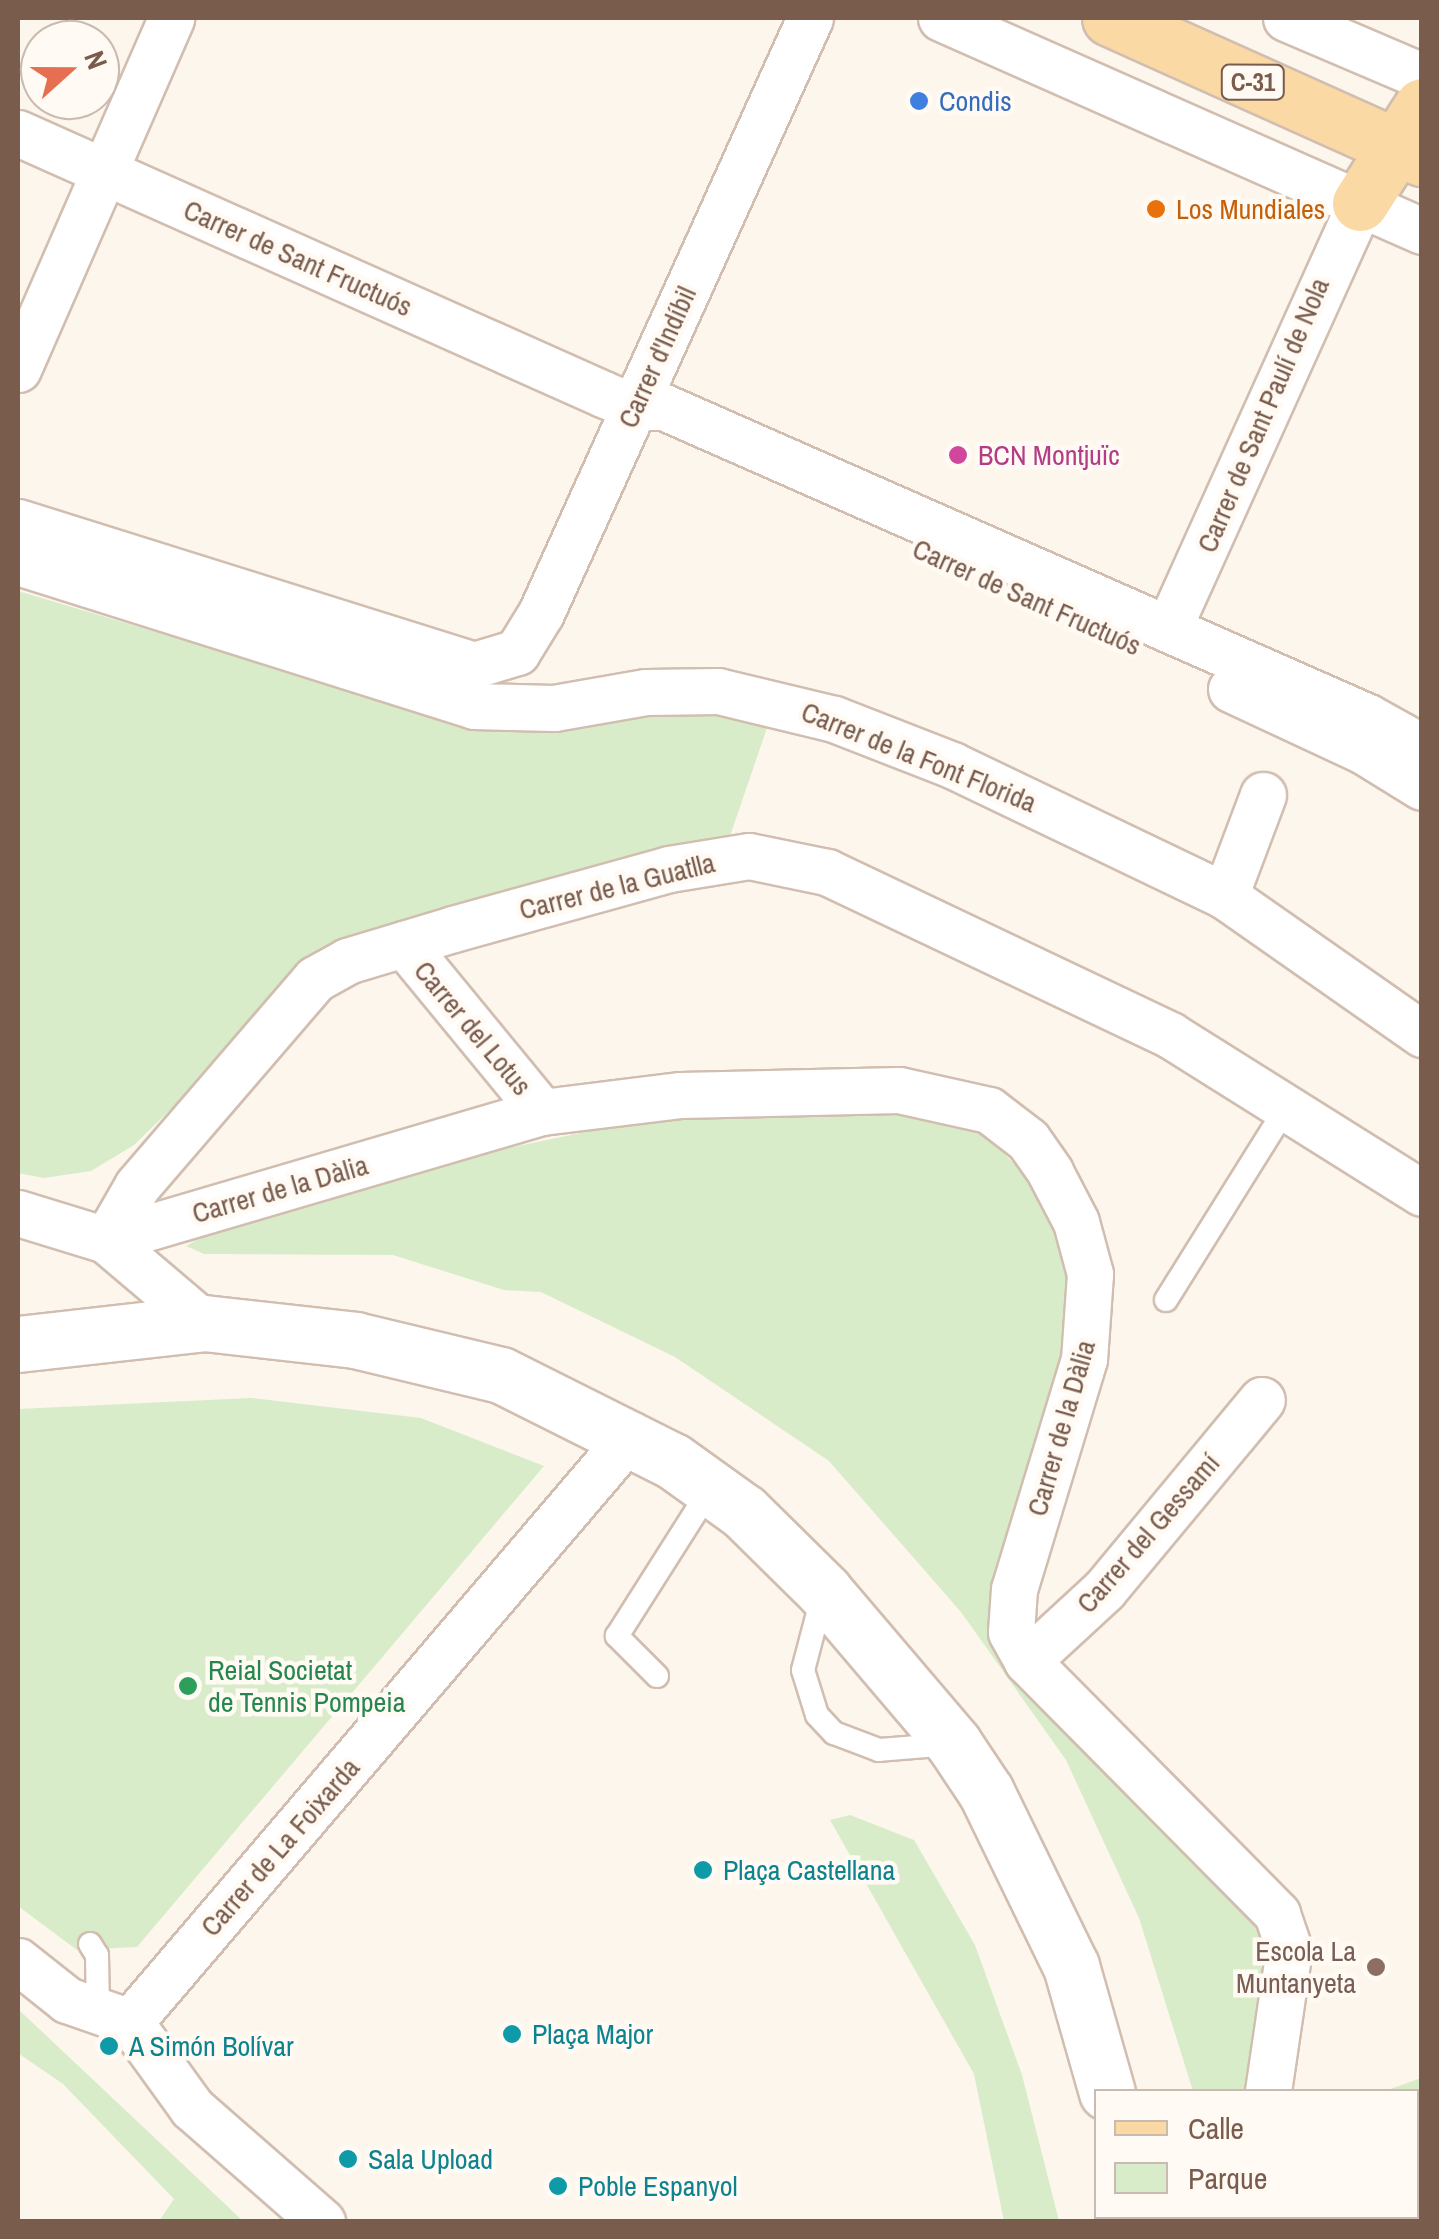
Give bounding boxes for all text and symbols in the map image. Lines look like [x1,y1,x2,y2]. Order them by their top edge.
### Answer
north arrow [20,20,120,120]
text: N [75,45,117,75]
road number: C-31 [1220,62,1286,102]
place label: Condis [939,84,1012,118]
marker: Condis [908,90,930,112]
place label: Los Mundiales [1176,192,1325,226]
street label: Carrer de Sant Fructuós [179,193,417,323]
marker: Los Mundiales [1145,198,1167,220]
street label: Carrer de Sant Paulí de Nola [1190,273,1336,557]
street label: Carrer d'Indíbil [611,281,703,433]
place label: BCN Montjuïc [978,438,1120,472]
marker: BCN Montjuïc [947,444,969,466]
street label: Carrer de Sant Fructuós [908,532,1146,662]
street label: Carrer de la Font Florida [797,695,1041,819]
street label: Carrer de la Guatlla [516,845,718,927]
street label: Carrer del Lotus [407,954,539,1102]
street label: Carrer de la Dàlia [188,1148,372,1230]
street label: Carrer de la Dàlia [1020,1336,1102,1520]
street label: Carrer del Gessamí [1070,1446,1226,1620]
place label: Reial Societat de Tennis Pompeia [208,1653,406,1719]
marker: Reial Societat de Tennis Pompeia [177,1675,199,1697]
street label: Carrer de La Foixarda [194,1751,366,1943]
place label: Plaça Castellana [723,1853,895,1887]
marker: Plaça Castellana [692,1859,714,1881]
place label: Escola La Muntanyeta [1236,1934,1356,2000]
marker: Escola La Muntanyeta [1365,1956,1387,1978]
place label: Plaça Major [532,2017,653,2051]
marker: Plaça Major [501,2023,523,2045]
place label: A Simón Bolívar [129,2029,295,2063]
marker: A Simón Bolívar [98,2035,120,2057]
legend [1094,2089,1419,2219]
text: Calle [1188,2108,1244,2148]
place label: Sala Upload [368,2142,493,2176]
marker: Sala Upload [337,2148,359,2170]
text: Parque [1188,2158,1267,2198]
place label: Poble Espanyol [578,2169,738,2203]
marker: Poble Espanyol [547,2175,569,2197]

